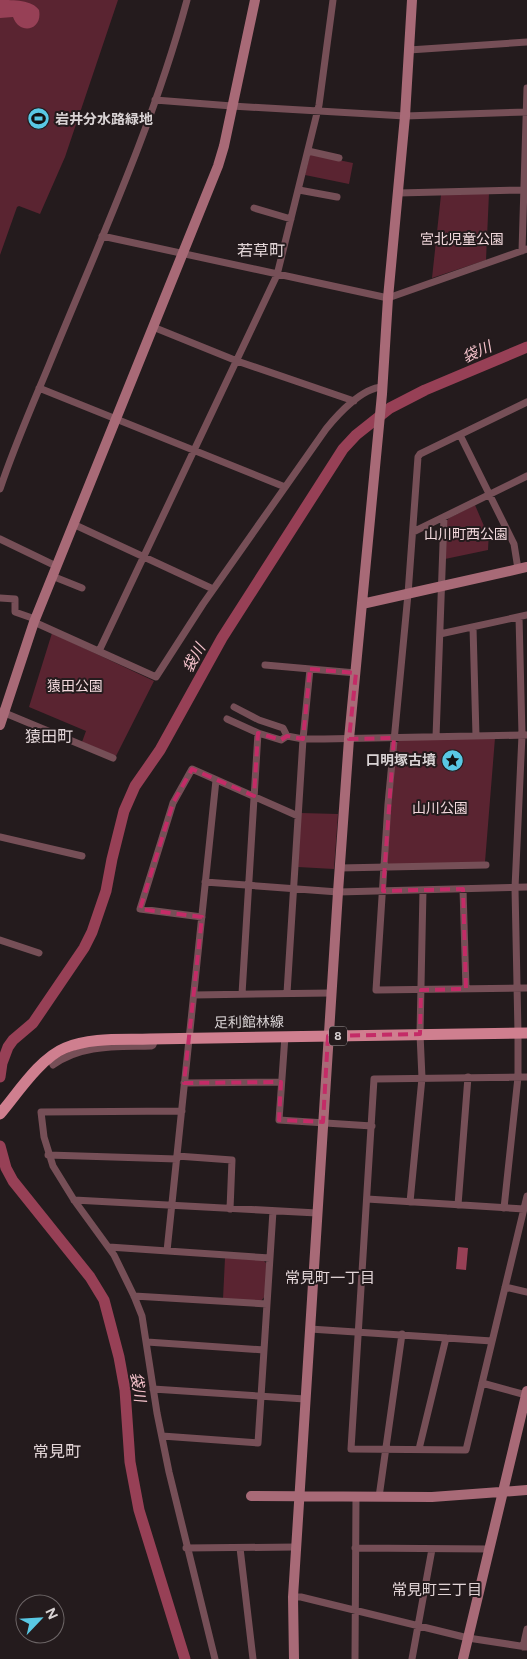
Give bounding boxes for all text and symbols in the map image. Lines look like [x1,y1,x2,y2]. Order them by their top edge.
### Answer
sports icon: 岩井分水路緑地 [27,107,51,131]
place label: 岩井分水路緑地 [55,111,153,128]
park label: 宮北児童公園 [420,231,504,248]
district label: 若草町 [237,241,285,260]
water label: 袋川 [460,337,496,366]
park label: 山川町西公園 [424,526,508,543]
water label: 袋川 [179,639,210,675]
park label: 猿田公園 [47,678,103,695]
district label: 猿田町 [25,727,73,746]
place icon: 口明塚古墳 [440,748,464,772]
place label: 口明塚古墳 [366,752,436,769]
park label: 山川公園 [412,800,468,817]
street label: 足利館林線 [214,1013,284,1032]
road number: 8 [329,1026,347,1046]
district label: 常見町一丁目 [285,1269,375,1287]
water label: 袋川 [127,1371,150,1405]
district label: 常見町 [33,1442,81,1461]
district label: 常見町三丁目 [392,1581,482,1599]
north arrow [15,1594,65,1644]
text: N [41,1605,61,1622]

